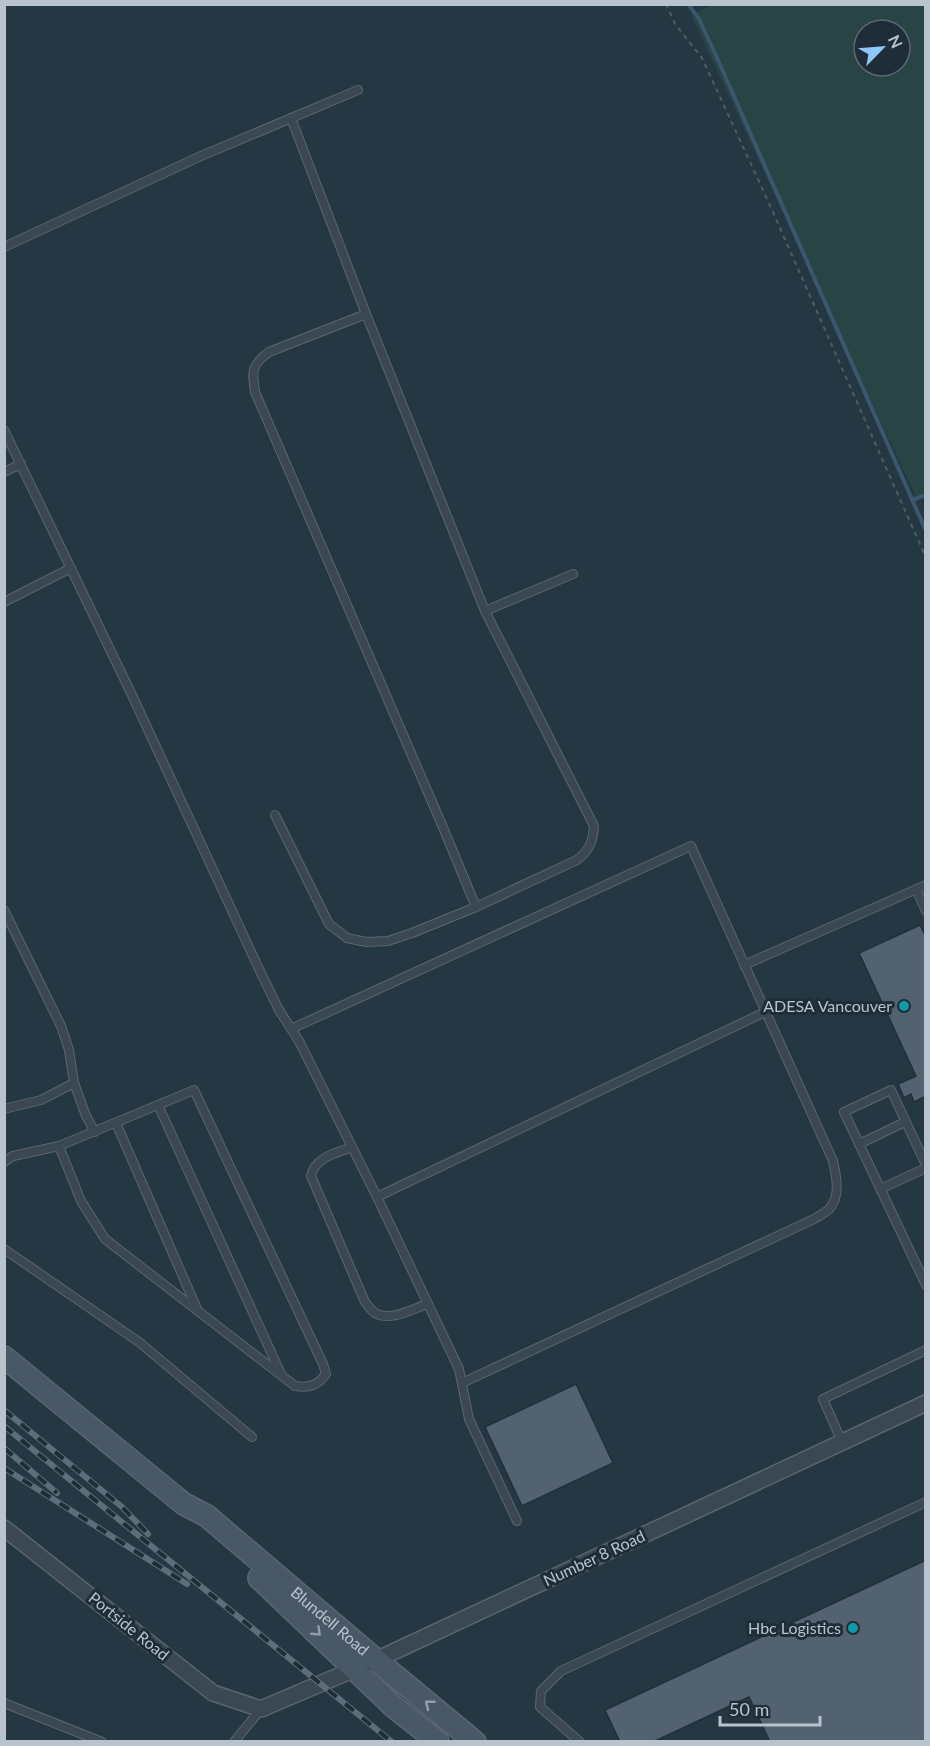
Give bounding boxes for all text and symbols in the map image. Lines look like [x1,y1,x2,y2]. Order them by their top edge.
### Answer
north arrow [852,18,912,78]
text: N [885,32,907,51]
place label: ADESA Vancouver [763,996,892,1015]
marker: ADESA Vancouver [897,999,911,1013]
street label: Number 8 Road [540,1526,648,1589]
street label: Blundell Road [288,1582,373,1659]
street label: Portside Road [85,1588,173,1664]
place label: Hbc Logistics [748,1618,841,1637]
marker: Hbc Logistics [846,1621,860,1635]
one-way arrow [310,1625,321,1636]
scale bar [720,1689,820,1727]
text: 50 m [729,1698,769,1720]
one-way arrow [425,1701,436,1712]

